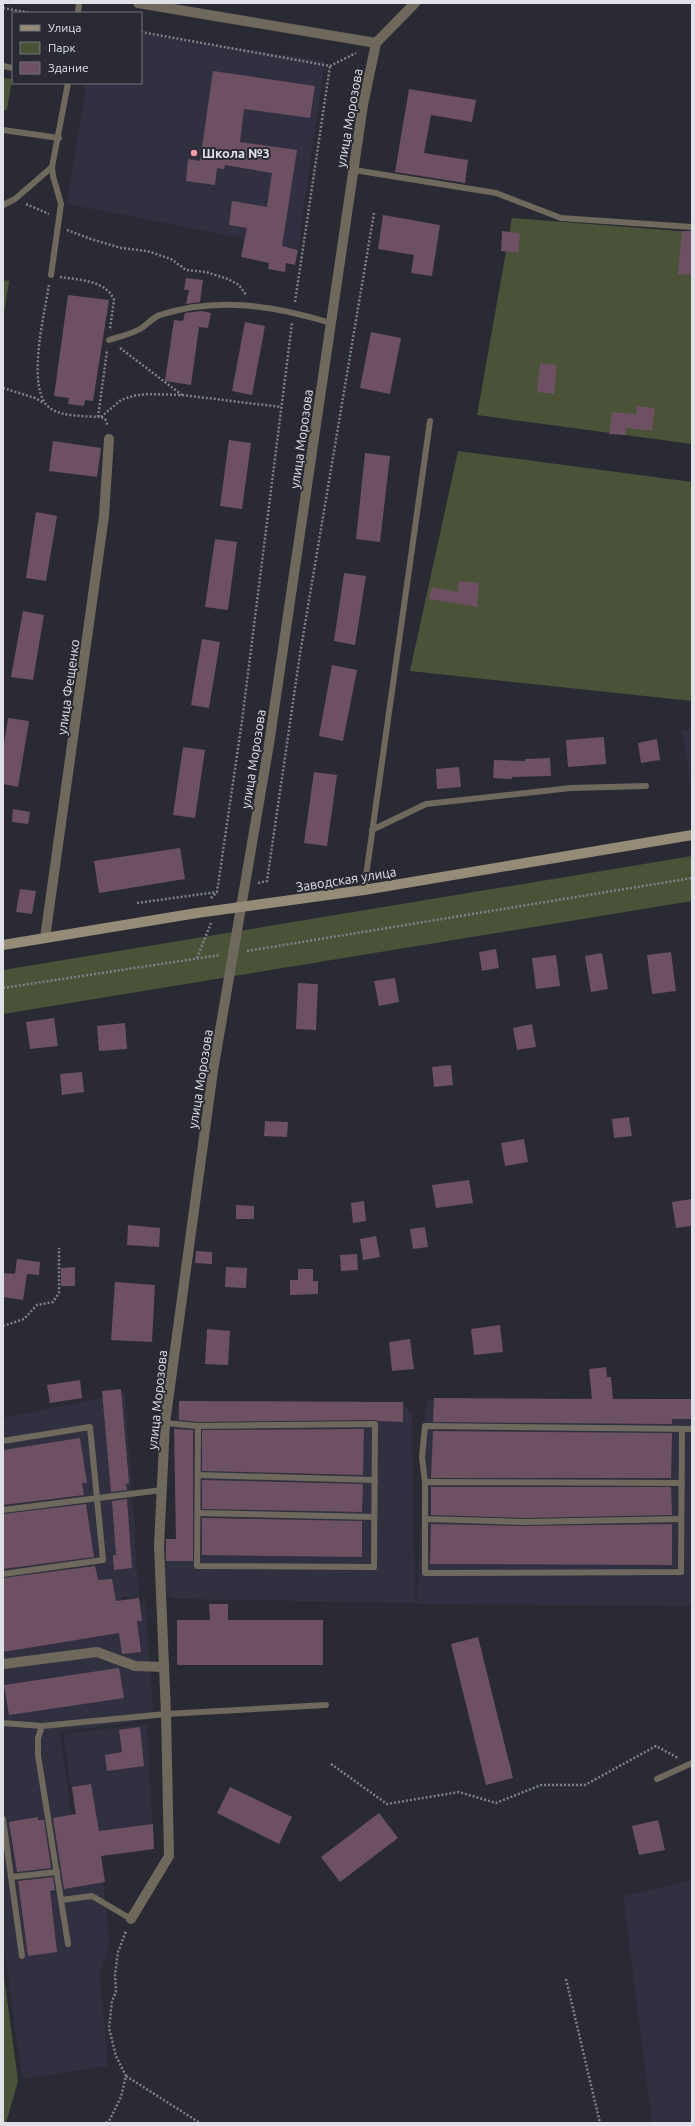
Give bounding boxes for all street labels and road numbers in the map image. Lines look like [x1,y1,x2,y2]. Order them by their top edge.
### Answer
street label: улица Морозова [333,67,365,169]
street label: улица Морозова [287,388,315,490]
street label: улица Фещенко [54,638,82,736]
street label: улица Морозова [238,708,268,810]
street label: Заводская улица [295,864,397,894]
street label: улица Морозова [185,1028,215,1130]
street label: улица Морозова [145,1349,169,1451]

